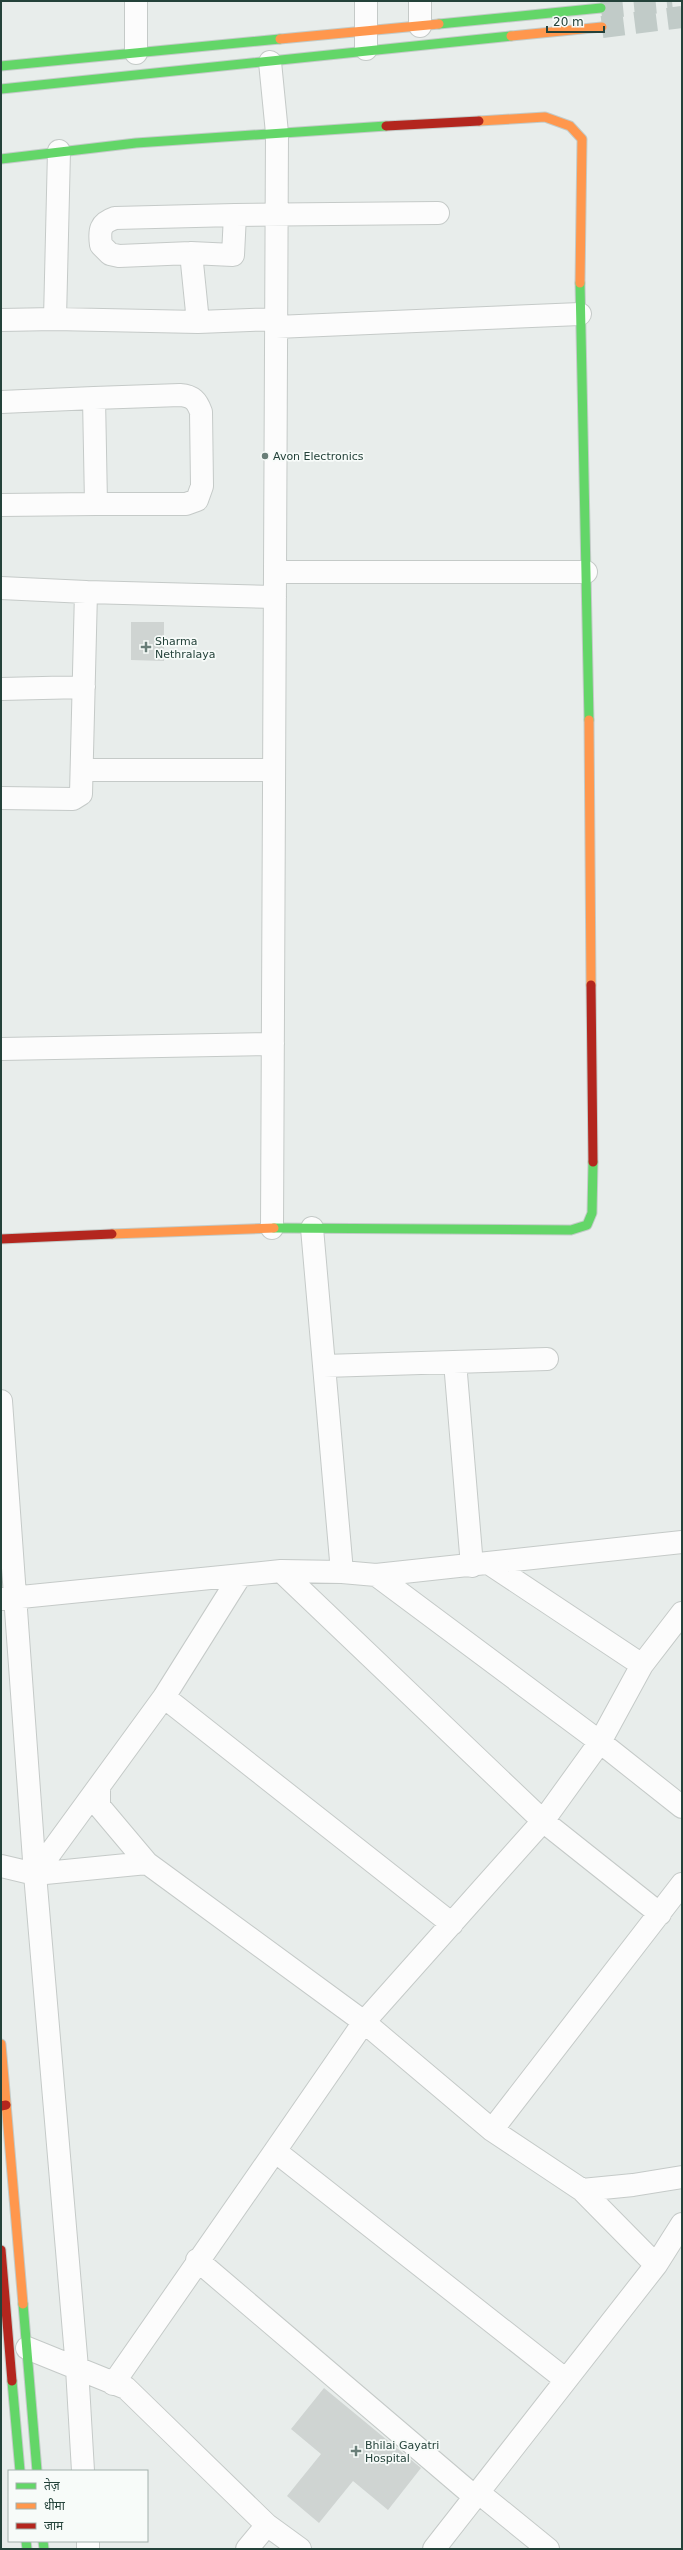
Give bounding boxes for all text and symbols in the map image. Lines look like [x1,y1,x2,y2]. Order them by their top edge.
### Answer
scale bar [547,8,604,34]
text: 20 m [553,15,584,29]
place label: Avon Electronics [273,450,364,463]
marker: Avon Electronics [260,451,270,461]
place label: Sharma Nethralaya [155,635,216,661]
marker: Sharma Nethralaya [140,641,152,653]
place label: Bhilai Gayatri Hospital [365,2439,439,2465]
marker: Bhilai Gayatri Hospital [350,2445,362,2457]
legend [8,2470,148,2542]
text: तेज़ [44,2478,61,2493]
text: धीमा [44,2498,66,2513]
text: जाम [44,2519,64,2533]

